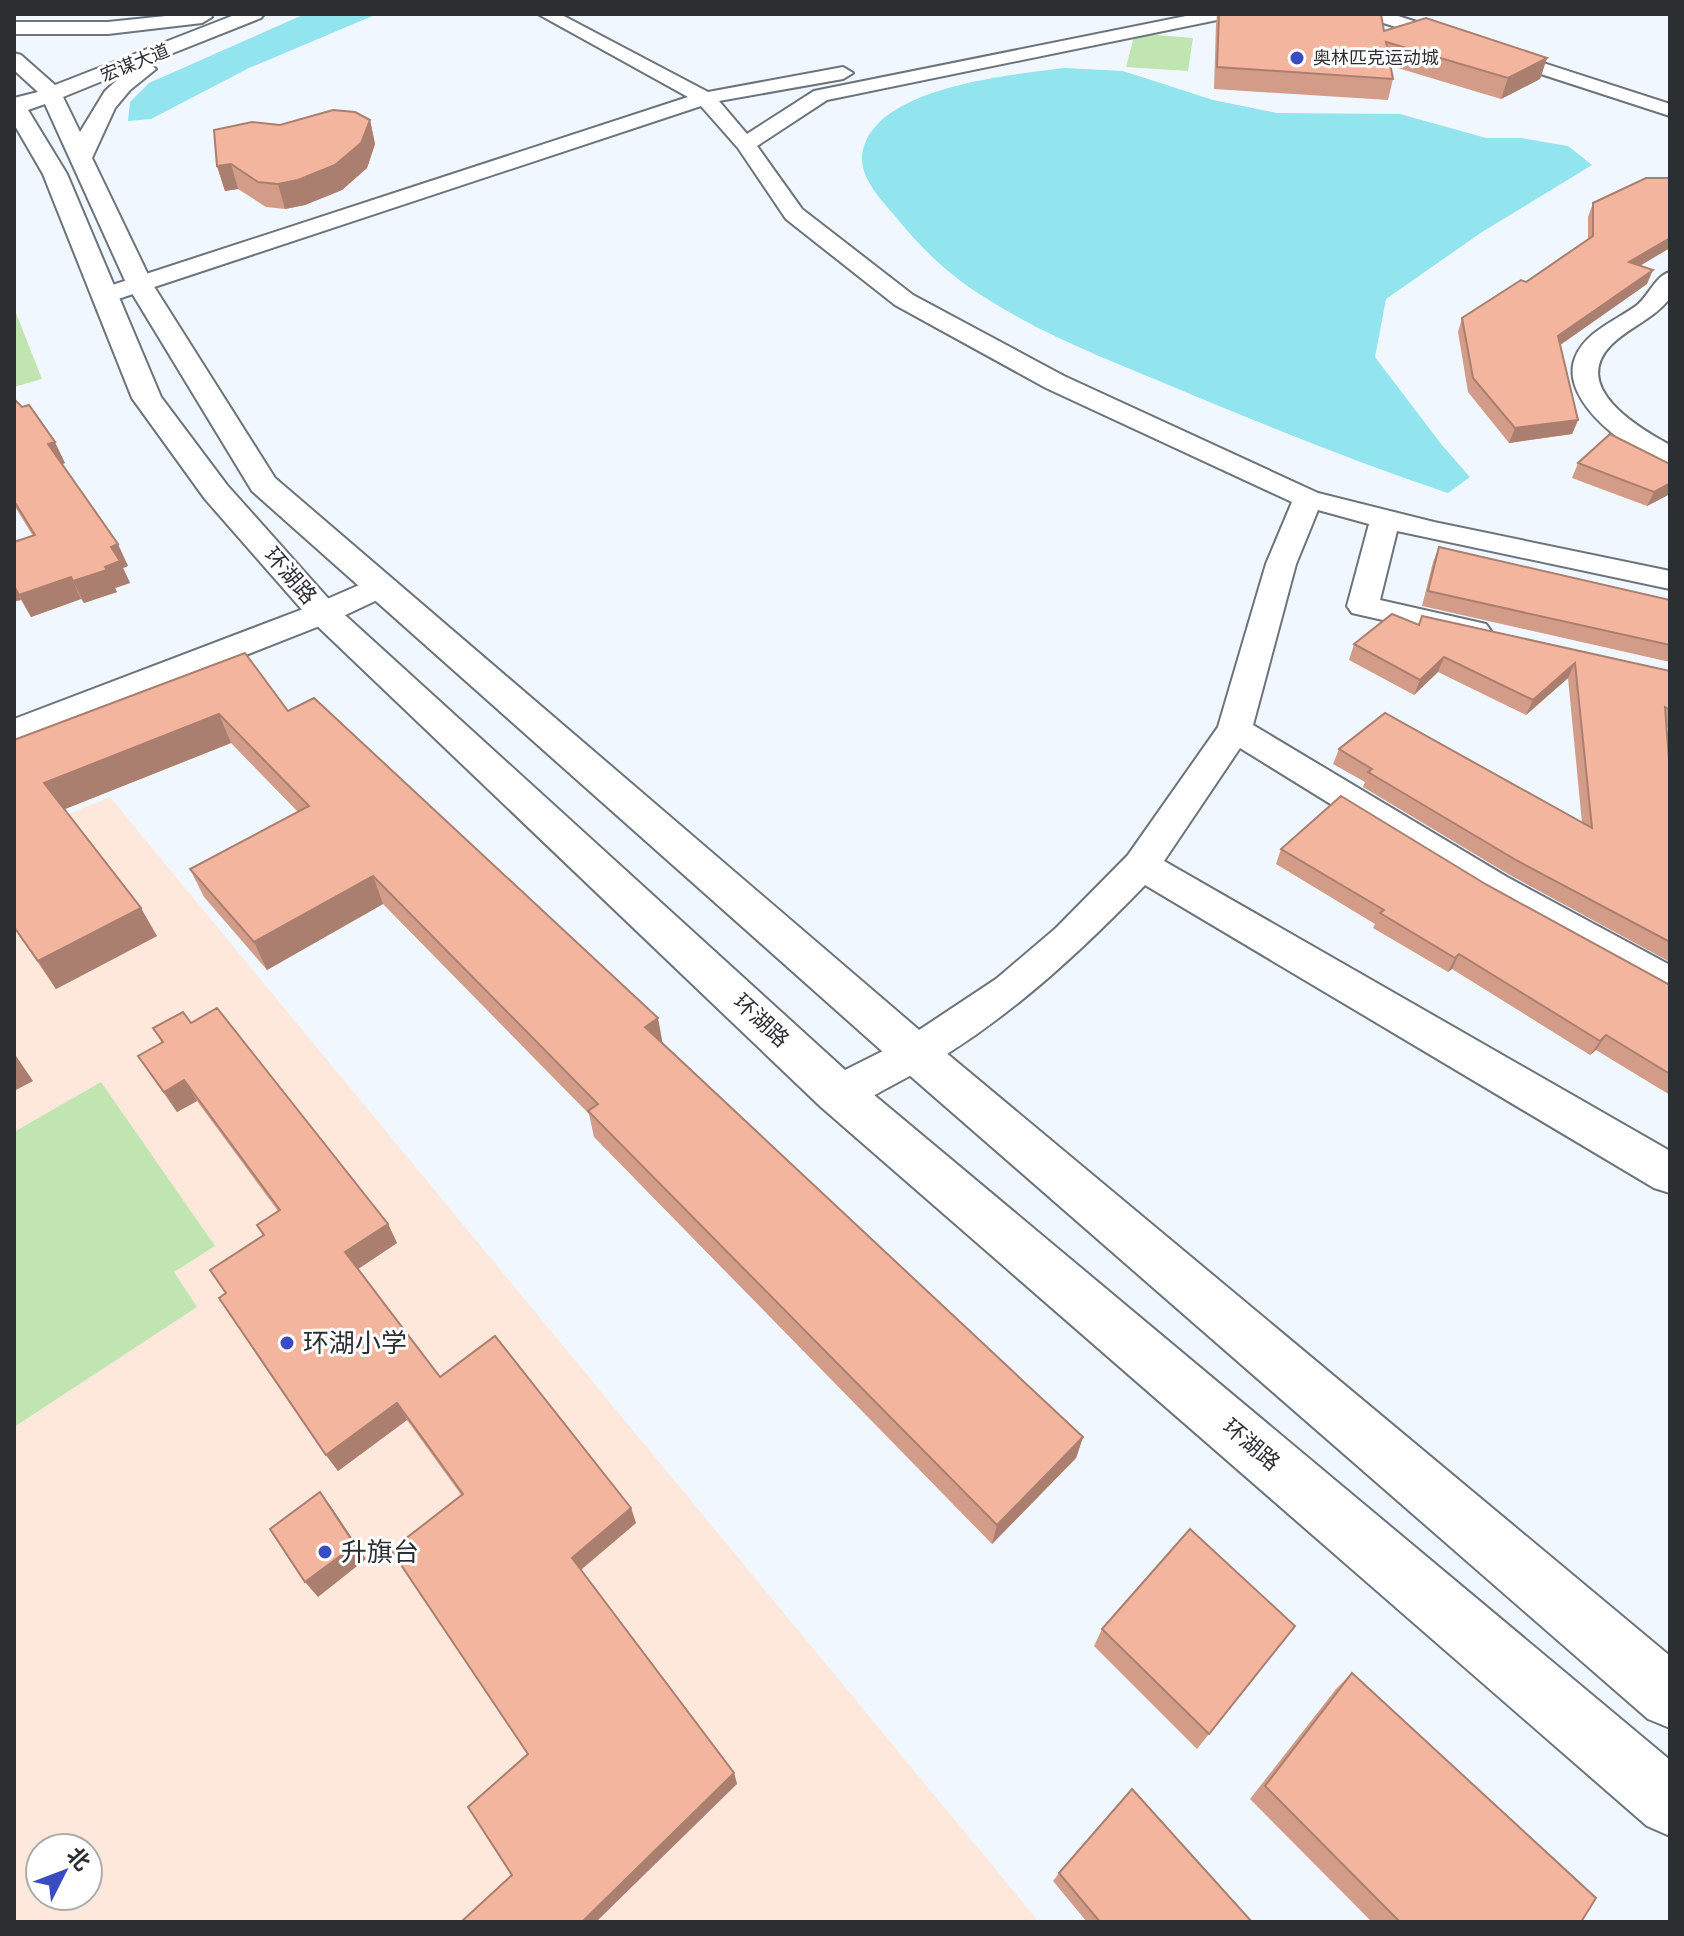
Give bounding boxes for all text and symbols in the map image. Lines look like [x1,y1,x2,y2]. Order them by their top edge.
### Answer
street label: 宏谋大道 [98,39,172,87]
place label: 奥林匹克运动城 [1313,47,1439,69]
marker: 奥林匹克运动城 [1288,49,1306,67]
street label: 环湖路 [259,543,321,609]
street label: 环湖路 [728,989,794,1053]
place label: 环湖小学 [303,1328,407,1359]
marker: 环湖小学 [278,1334,296,1352]
street label: 环湖路 [1217,1414,1285,1476]
place label: 升旗台 [341,1537,419,1568]
marker: 升旗台 [316,1543,334,1561]
north arrow [24,1832,104,1912]
text: 北 [61,1842,95,1876]

